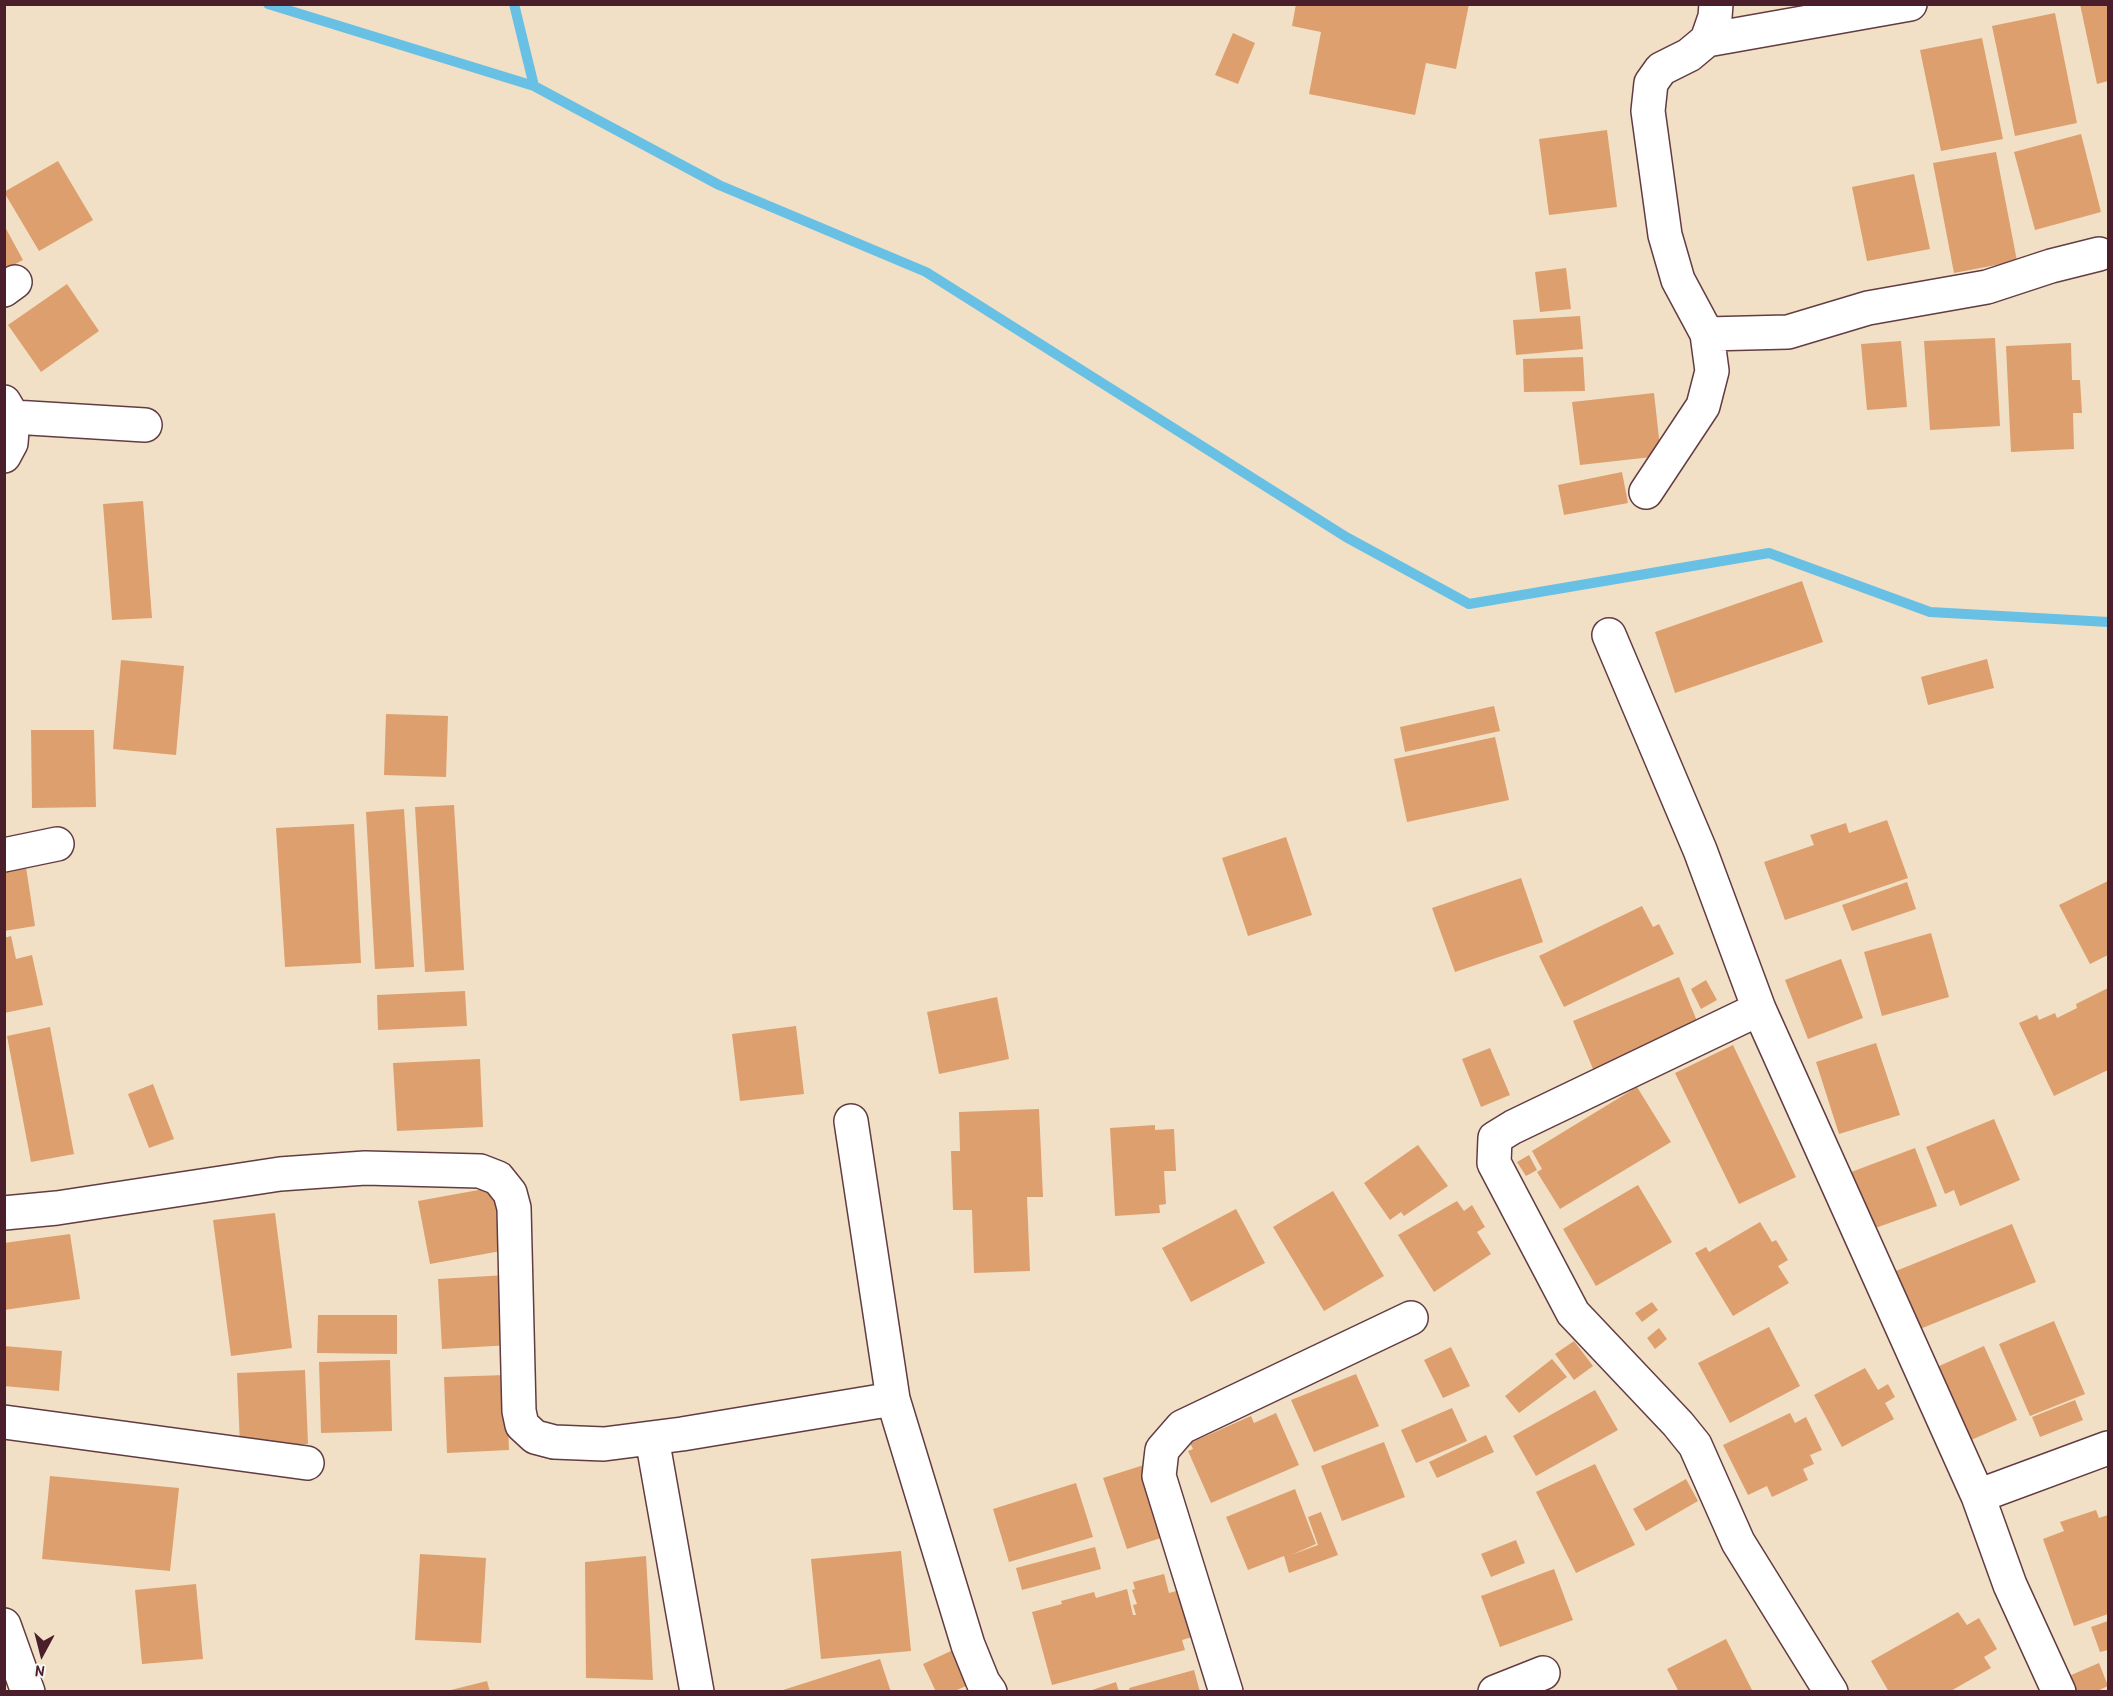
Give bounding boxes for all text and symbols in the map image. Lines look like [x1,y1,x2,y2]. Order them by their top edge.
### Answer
north arrow [12,1624,72,1684]
text: N [34,1660,45,1683]

